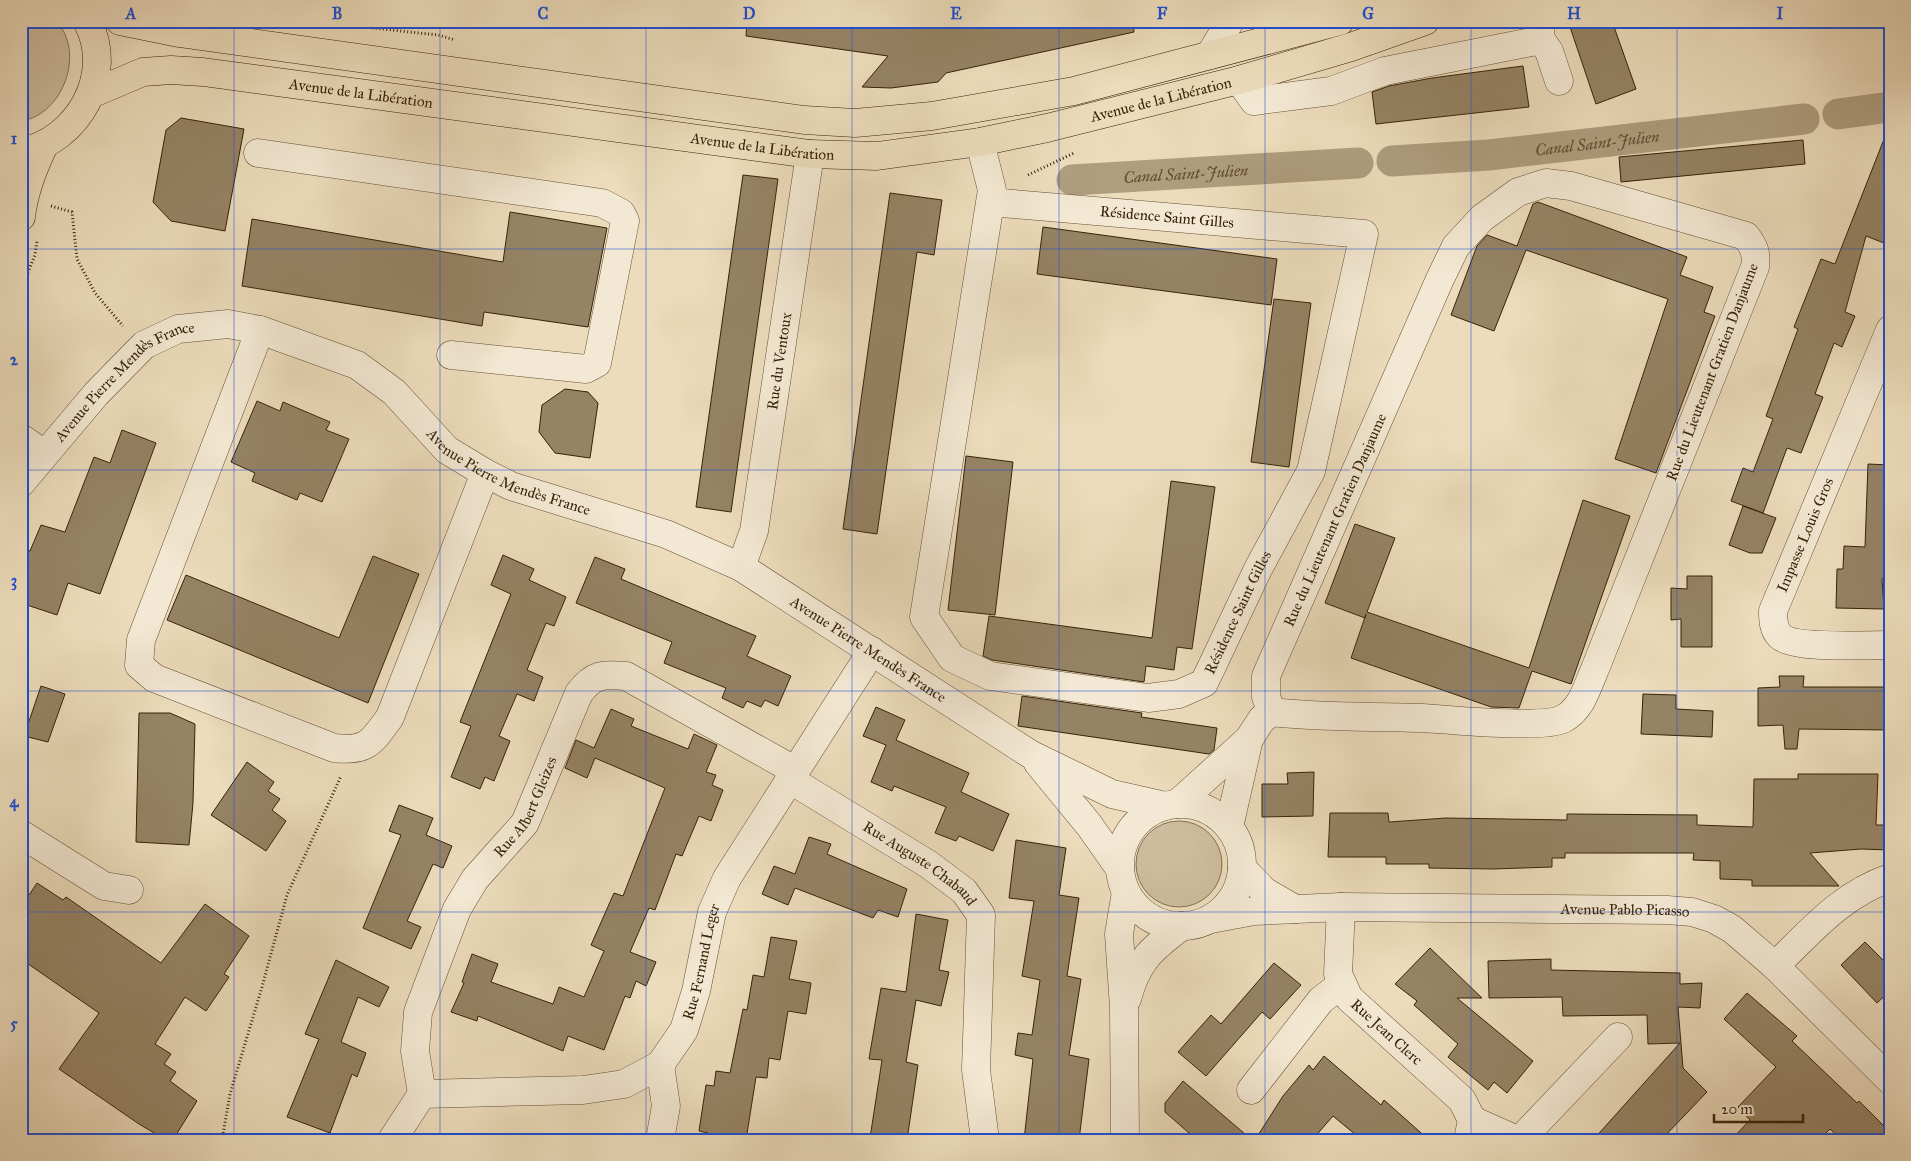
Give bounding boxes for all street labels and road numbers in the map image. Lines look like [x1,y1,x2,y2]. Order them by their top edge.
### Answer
street label: Avenue de la Libération [1088,73,1233,126]
street label: Avenue de la Libération [287,75,434,112]
street label: Avenue de la Libération [688,129,835,164]
street label: Résidence Saint Gilles [1099,202,1235,232]
street label: Rue du Lieutenant Gratien Danjaume [1662,261,1762,483]
street label: Rue du Ventoux [763,311,795,411]
street label: Avenue Pierre Mendès France [50,318,195,446]
street label: Rue du Lieutenant Gratien Danjaume [1280,411,1390,629]
street label: Avenue Pierre Mendès France [422,424,593,519]
street label: Impasse Louis Gros [1773,475,1837,595]
street label: Résidence Saint Gilles [1201,548,1275,677]
street label: Avenue Pierre Mendès France [786,592,950,706]
street label: Rue Albert Gleizes [490,754,561,861]
street label: Rue Auguste Chabaud [860,817,981,909]
street label: Rue Fernand Leger [679,900,724,1022]
street label: Avenue Pablo Picasso [1560,900,1691,921]
street label: Rue Jean Clerc [1347,995,1426,1069]

